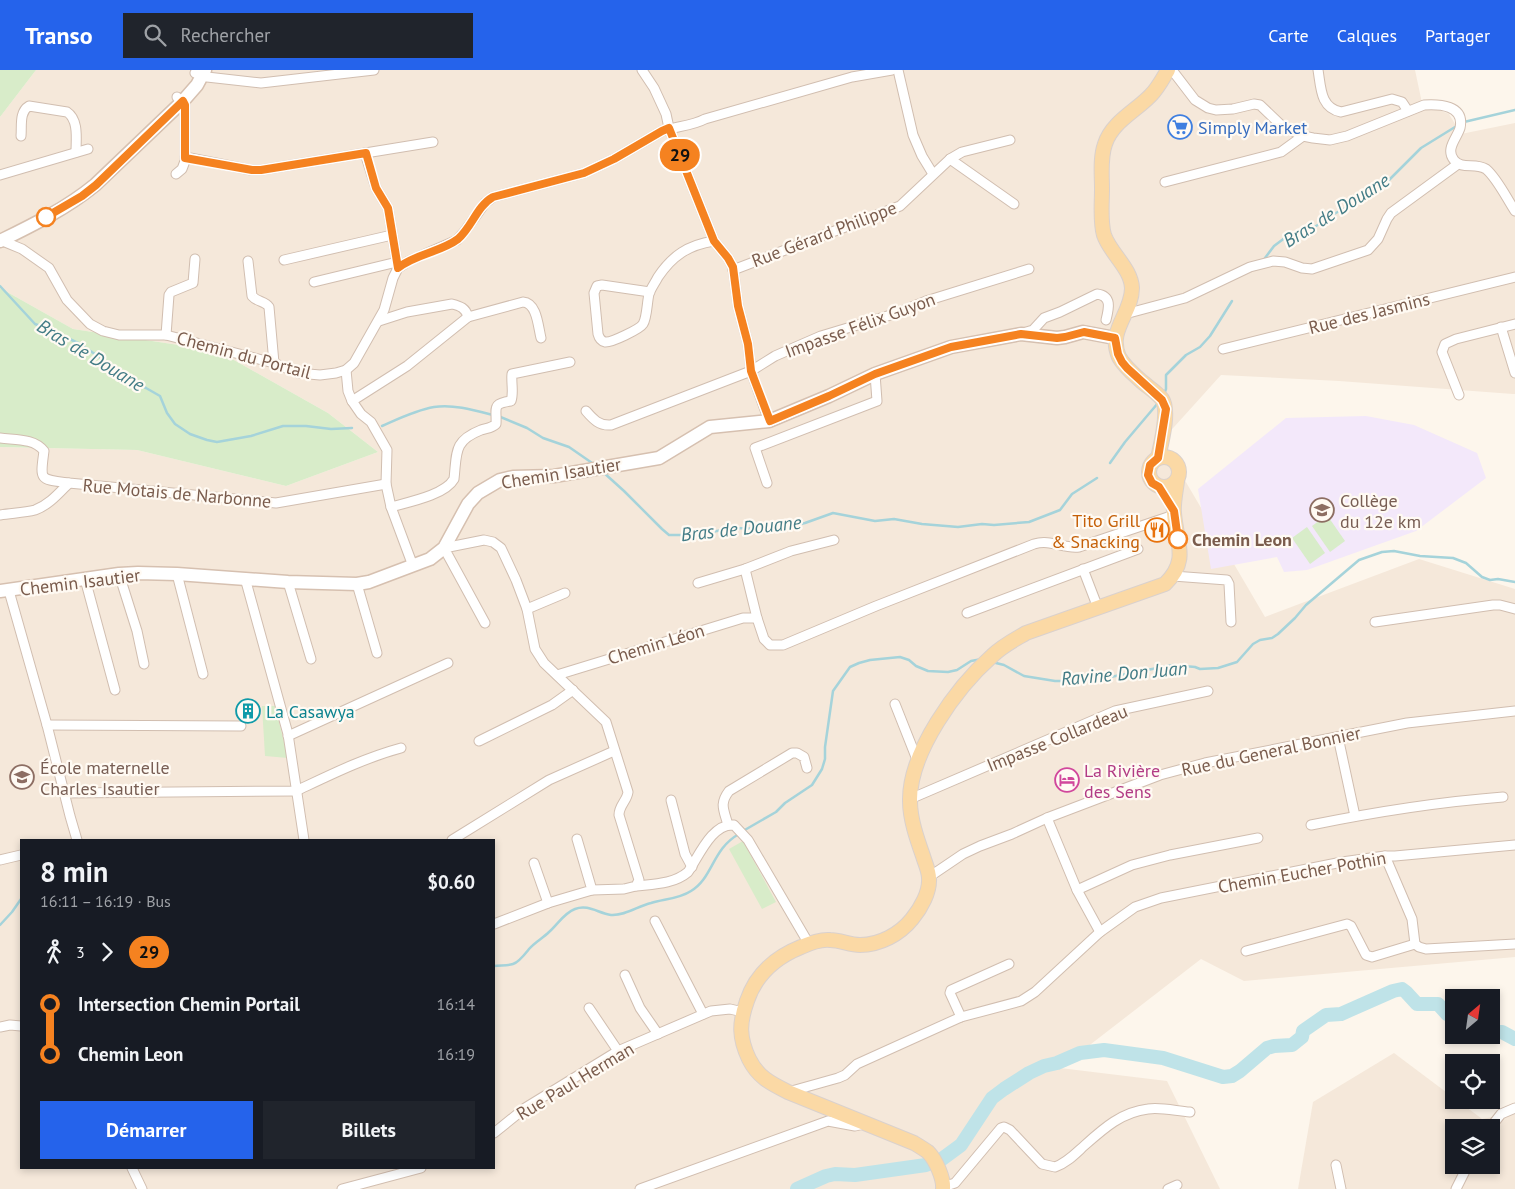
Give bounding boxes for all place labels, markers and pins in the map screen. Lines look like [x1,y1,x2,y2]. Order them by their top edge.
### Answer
supermarket icon: Simply Market [1167,114,1193,140]
place label: Simply Market [1198,116,1307,139]
unlabelled marker [36,207,56,227]
place label: Collège du 12e km [1340,489,1421,533]
school or university icon: Collège du 12e km [1309,497,1335,523]
place label: Tito Grill & Snacking [1051,509,1141,553]
restaurant icon: Tito Grill & Snacking [1144,517,1170,543]
place label: Chemin Leon [1192,528,1292,551]
marker: Chemin Leon [1168,529,1188,549]
building icon: La Casawya [235,698,261,724]
place label: La Casawya [266,700,355,723]
place label: École maternelle Charles Isautier [40,756,170,800]
place label: La Rivière des Sens [1084,759,1160,803]
school or university icon: École maternelle Charles Isautier [9,764,35,790]
hotel icon: La Rivière des Sens [1054,767,1080,793]

